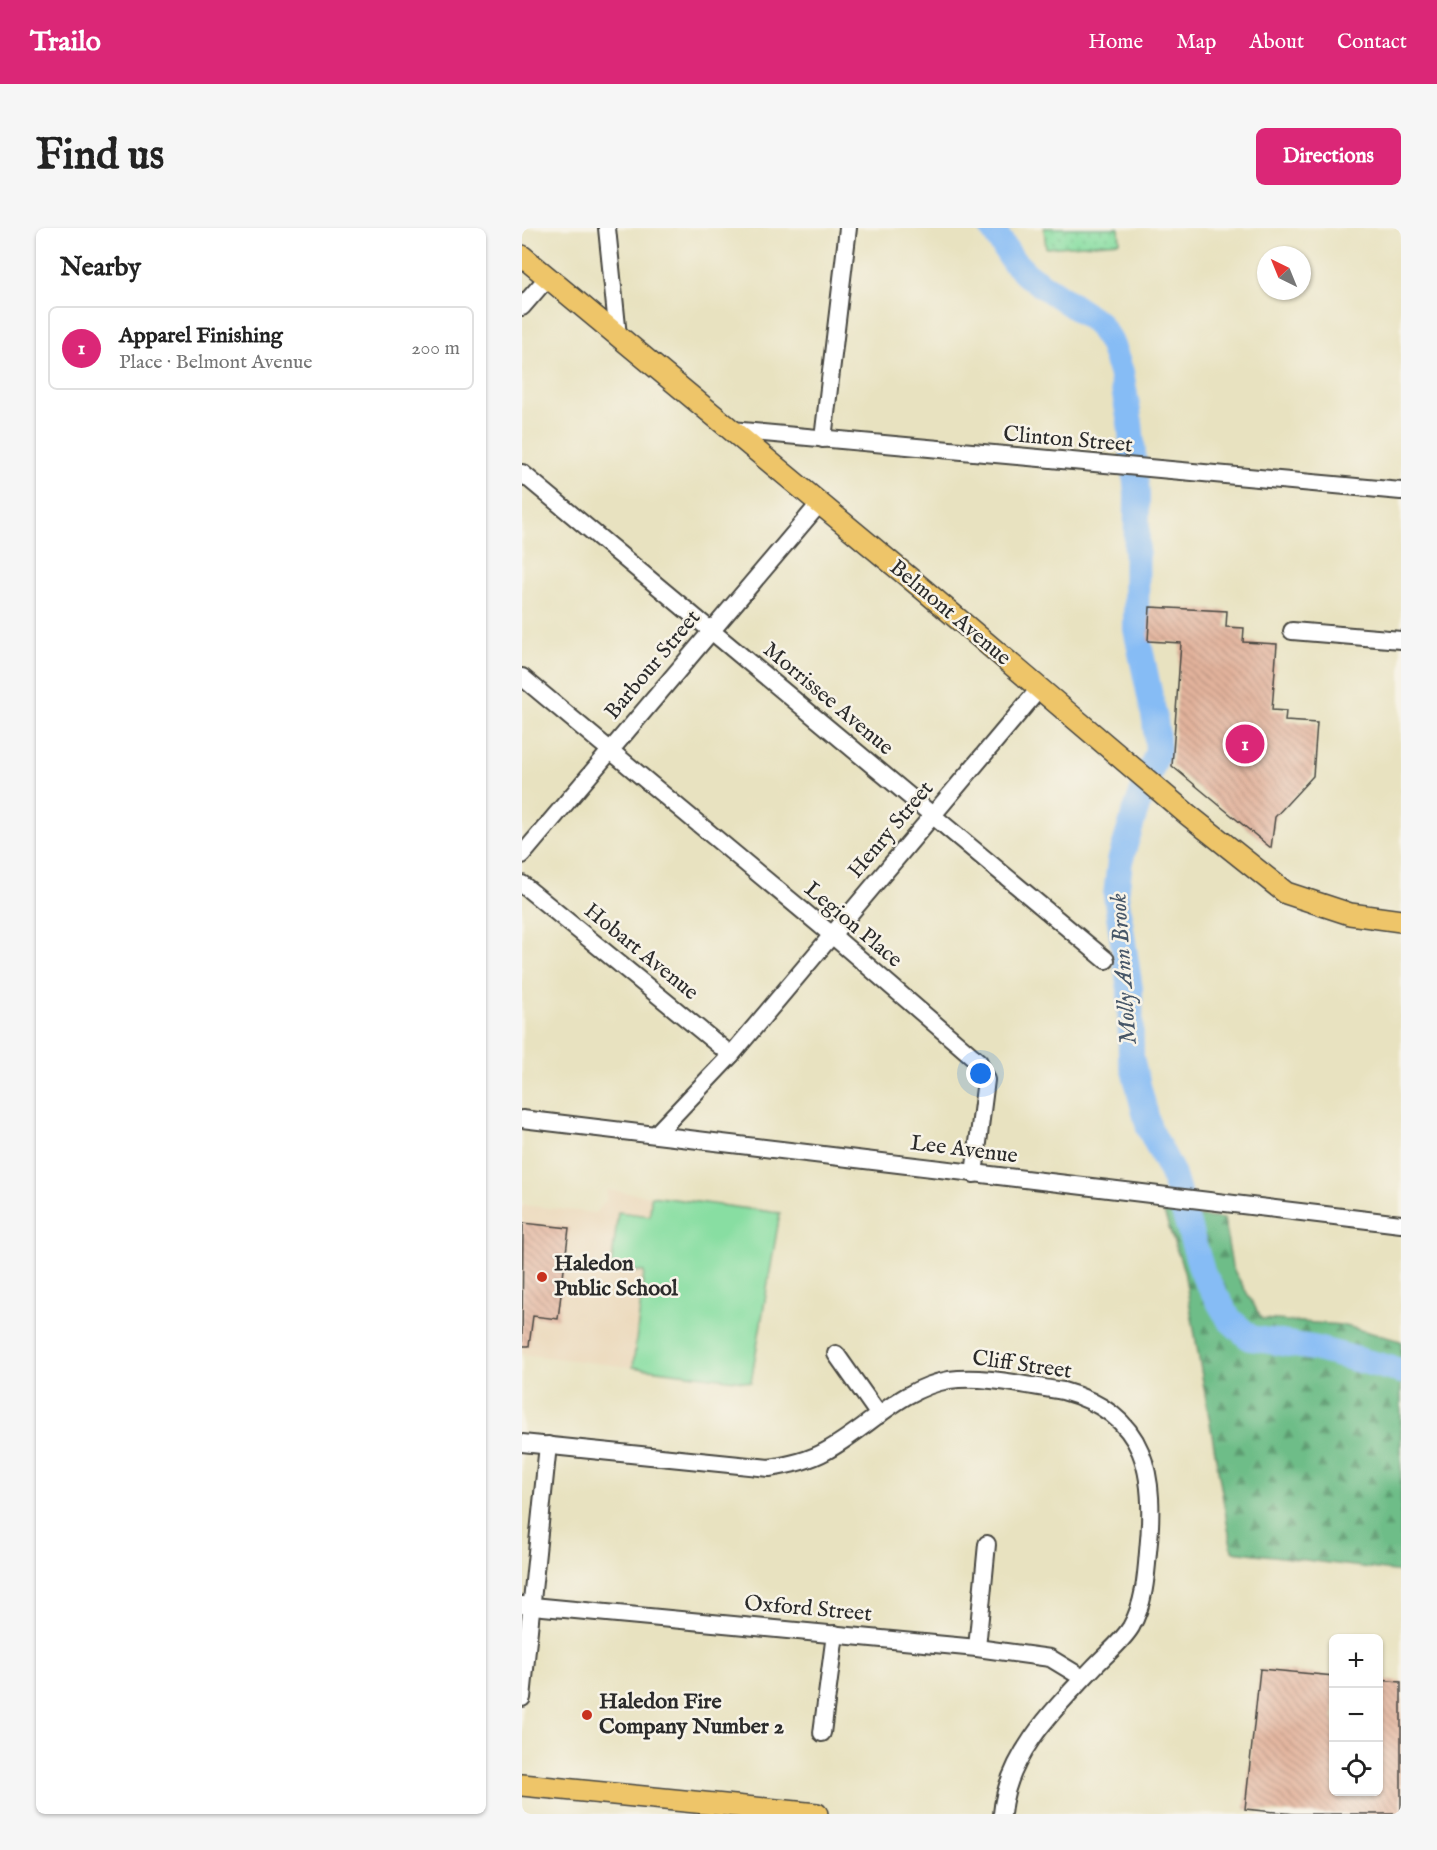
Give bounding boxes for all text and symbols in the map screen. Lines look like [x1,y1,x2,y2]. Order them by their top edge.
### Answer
text: Trailo [30,25,101,60]
text: Home [1088,29,1143,56]
text: Map [1176,29,1216,56]
text: About [1249,29,1304,56]
text: Contact [1337,29,1407,56]
button: Directions [1256,128,1401,185]
text: Find us [36,130,164,183]
north arrow [1257,246,1311,300]
text: Nearby [60,251,141,284]
text: Apparel Finishing [119,322,283,350]
text: 1 [78,336,85,361]
text: 200 m [411,336,460,361]
text: Place · Belmont Avenue [119,350,313,375]
street label: Clinton Street [1002,420,1134,460]
street label: Belmont Avenue [883,554,1017,672]
street label: Barbour Street [599,604,707,726]
street label: Morrissee Avenue [757,636,899,762]
pin: 1 [1226,722,1264,766]
street label: Henry Street [842,775,940,884]
street label: Legion Place [798,876,908,974]
water label: Molly Ann Brook [1103,892,1145,1046]
street label: Hobart Avenue [578,897,704,1007]
your location [966,1059,995,1088]
street label: Lee Avenue [909,1130,1019,1170]
place label: Haledon Public School [554,1250,679,1303]
marker: Haledon Public School [535,1270,549,1284]
street label: Cliff Street [970,1344,1074,1386]
street label: Oxford Street [743,1589,873,1629]
map controls [1329,1634,1383,1796]
button: + [1329,1634,1383,1688]
place label: Haledon Fire Company Number 2 [599,1688,784,1741]
button: − [1329,1688,1383,1742]
marker: Haledon Fire Company Number 2 [580,1708,594,1722]
button: locate [1329,1742,1383,1796]

